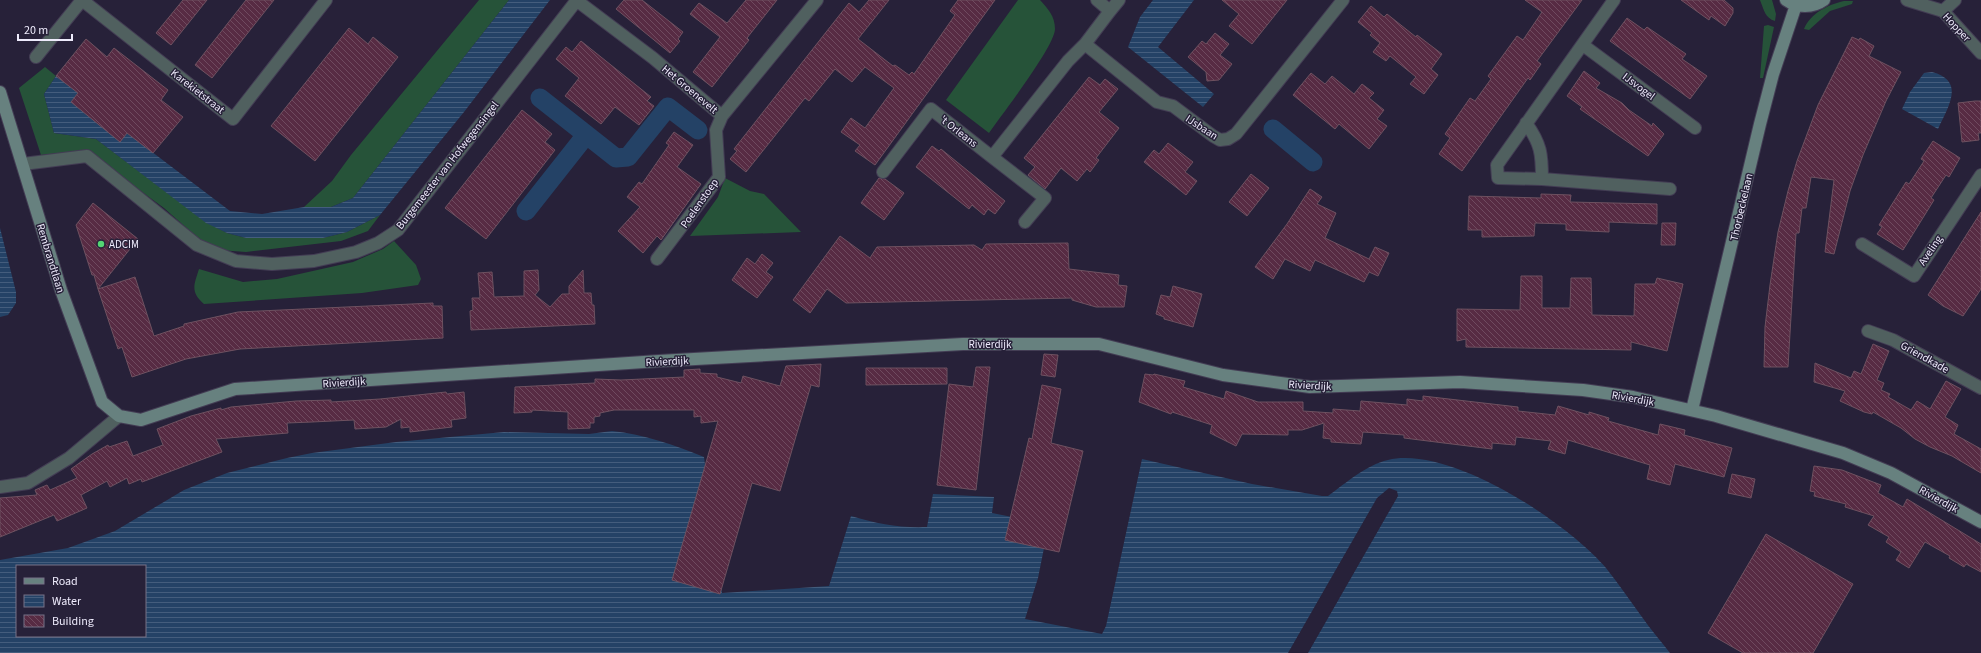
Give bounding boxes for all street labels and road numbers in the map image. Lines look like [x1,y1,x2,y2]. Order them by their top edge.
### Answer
street label: Hopper [1939,10,1974,45]
street label: Het Groenevelt [658,61,721,117]
street label: Karekietstraat [168,66,228,117]
street label: IJsvogel [1619,69,1658,104]
street label: Burgemeester van Hofwegensingel [393,98,502,232]
street label: IJsbaan [1183,111,1221,143]
street label: 't Orleans [937,112,981,151]
street label: Thorbeckelaan [1726,172,1757,242]
street label: Poelenstoep [677,176,722,231]
street label: Rembrandtlaan [33,222,68,295]
street label: Aveling [1915,232,1946,268]
street label: Rivierdijk [969,337,1012,352]
street label: Griendkade [1898,338,1952,377]
street label: Rivierdijk [645,353,689,370]
street label: Rivierdijk [322,373,367,391]
street label: Rivierdijk [1288,377,1332,394]
street label: Rivierdijk [1610,387,1656,410]
street label: Rivierdijk [1916,482,1962,517]

